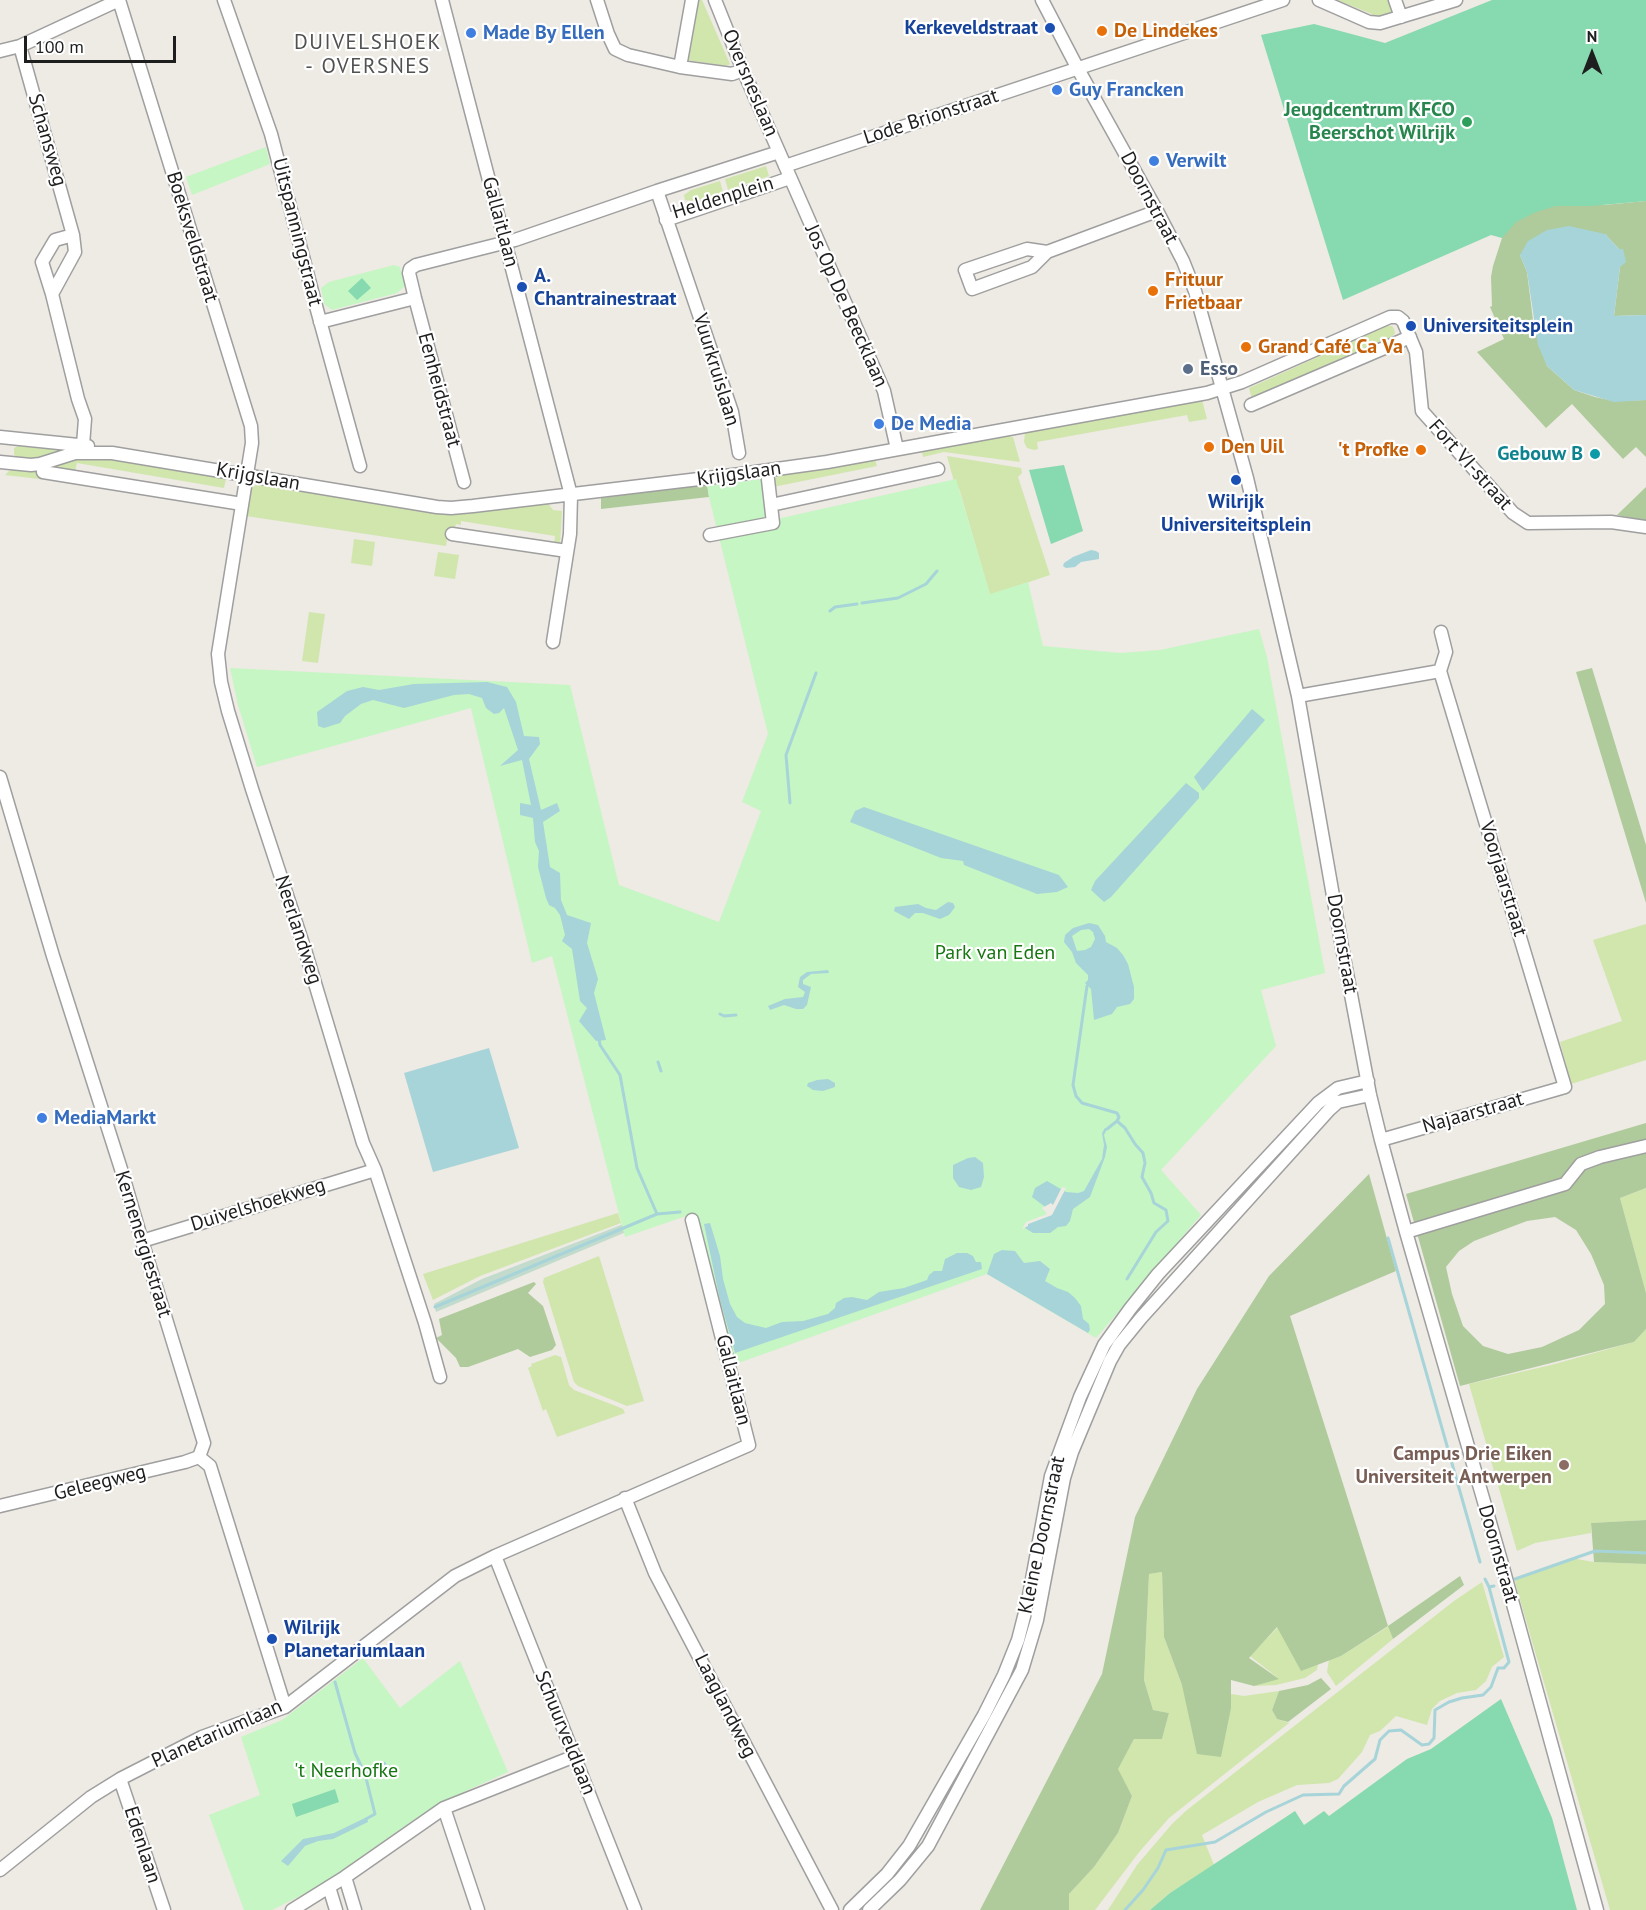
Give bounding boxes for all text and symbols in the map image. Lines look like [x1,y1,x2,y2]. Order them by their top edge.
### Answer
place label: Kerkeveldstraat [904,16,1038,40]
place label: De Lindekes [1114,19,1218,43]
place label: Made By Ellen [483,21,605,45]
marker: Kerkeveldstraat [1043,21,1057,35]
scale bar [27,24,178,62]
marker: De Lindekes [1095,24,1109,38]
north arrow [1562,24,1622,84]
marker: Made By Ellen [464,26,478,40]
street label: Oversneslaan [717,26,783,140]
text: N [1587,26,1597,46]
district label: DUIVELSHOEK - OVERSNES [294,30,442,80]
text: 100 m [35,35,84,58]
place label: Guy Francken [1069,78,1184,102]
marker: Guy Francken [1050,83,1064,97]
street label: Lode Brionstraat [861,84,1001,150]
street label: Schansweg [22,91,72,189]
place label: Jeugdcentrum KFCO Beerschot Wilrijk [1284,98,1455,145]
marker: Jeugdcentrum KFCO Beerschot Wilrijk [1460,115,1474,129]
street label: Doornstraat [1115,148,1183,248]
place label: Verwilt [1166,149,1226,173]
marker: Verwilt [1147,154,1161,168]
street label: Uitspanningstraat [267,155,327,309]
street label: Boeksveldstraat [161,169,223,305]
street label: Heldenplein [670,171,776,225]
street label: Gallaitlaan [476,174,524,270]
street label: Jos Op De Beecklaan [799,221,893,391]
place label: A. Chantrainestraat [534,264,677,311]
place label: Frituur Frietbaar [1165,268,1242,315]
marker: A. Chantrainestraat [515,280,529,294]
marker: Frituur Frietbaar [1146,284,1160,298]
street label: Vuurkruislaan [688,311,744,429]
place label: Universiteitsplein [1423,314,1573,338]
marker: Universiteitsplein [1404,319,1418,333]
street label: Eenheidstraat [412,330,466,450]
place label: Grand Café Ca Va [1258,335,1403,359]
marker: Grand Café Ca Va [1239,340,1253,354]
place label: Esso [1200,357,1238,381]
marker: Esso [1181,362,1195,376]
place label: De Media [891,412,971,436]
street label: Fort VI-straat [1423,415,1517,515]
marker: De Media [872,417,886,431]
place label: Den Uil [1221,435,1284,459]
place label: 't Profke [1338,438,1409,462]
marker: Den Uil [1202,440,1216,454]
place label: Gebouw B [1497,442,1583,466]
marker: 't Profke [1414,443,1428,457]
marker: Gebouw B [1588,447,1602,461]
street label: Krijgslaan [695,456,783,492]
street label: Krijgslaan [214,458,302,496]
marker: Wilrijk Universiteitsplein [1229,473,1243,487]
place label: Wilrijk Universiteitsplein [1161,490,1311,537]
street label: Voorjaarstraat [1474,819,1532,939]
street label: Neerlandweg [269,873,327,987]
street label: Doornstraat [1321,892,1363,996]
park label: Park van Eden [935,941,1055,965]
street label: Najaarstraat [1420,1087,1526,1139]
place label: MediaMarkt [54,1106,156,1130]
marker: MediaMarkt [35,1111,49,1125]
street label: Kernenergiestraat [109,1168,177,1320]
street label: Duivelshoekweg [188,1173,328,1237]
street label: Gallaitlaan [710,1332,756,1428]
place label: Campus Drie Eiken Universiteit Antwerpen [1355,1442,1552,1489]
street label: Kleine Doornstraat [1014,1454,1070,1616]
marker: Campus Drie Eiken Universiteit Antwerpen [1557,1458,1571,1472]
street label: Geleegweg [51,1460,149,1506]
street label: Doornstraat [1473,1502,1523,1606]
place label: Wilrijk Planetariumlaan [284,1616,425,1663]
marker: Wilrijk Planetariumlaan [265,1632,279,1646]
street label: Laaglandweg [689,1650,761,1762]
street label: Schuurveldlaan [529,1667,601,1799]
street label: Planetariumlaan [148,1694,286,1774]
park label: 't Neerhofke [294,1759,398,1783]
street label: Edenlaan [118,1804,166,1886]

